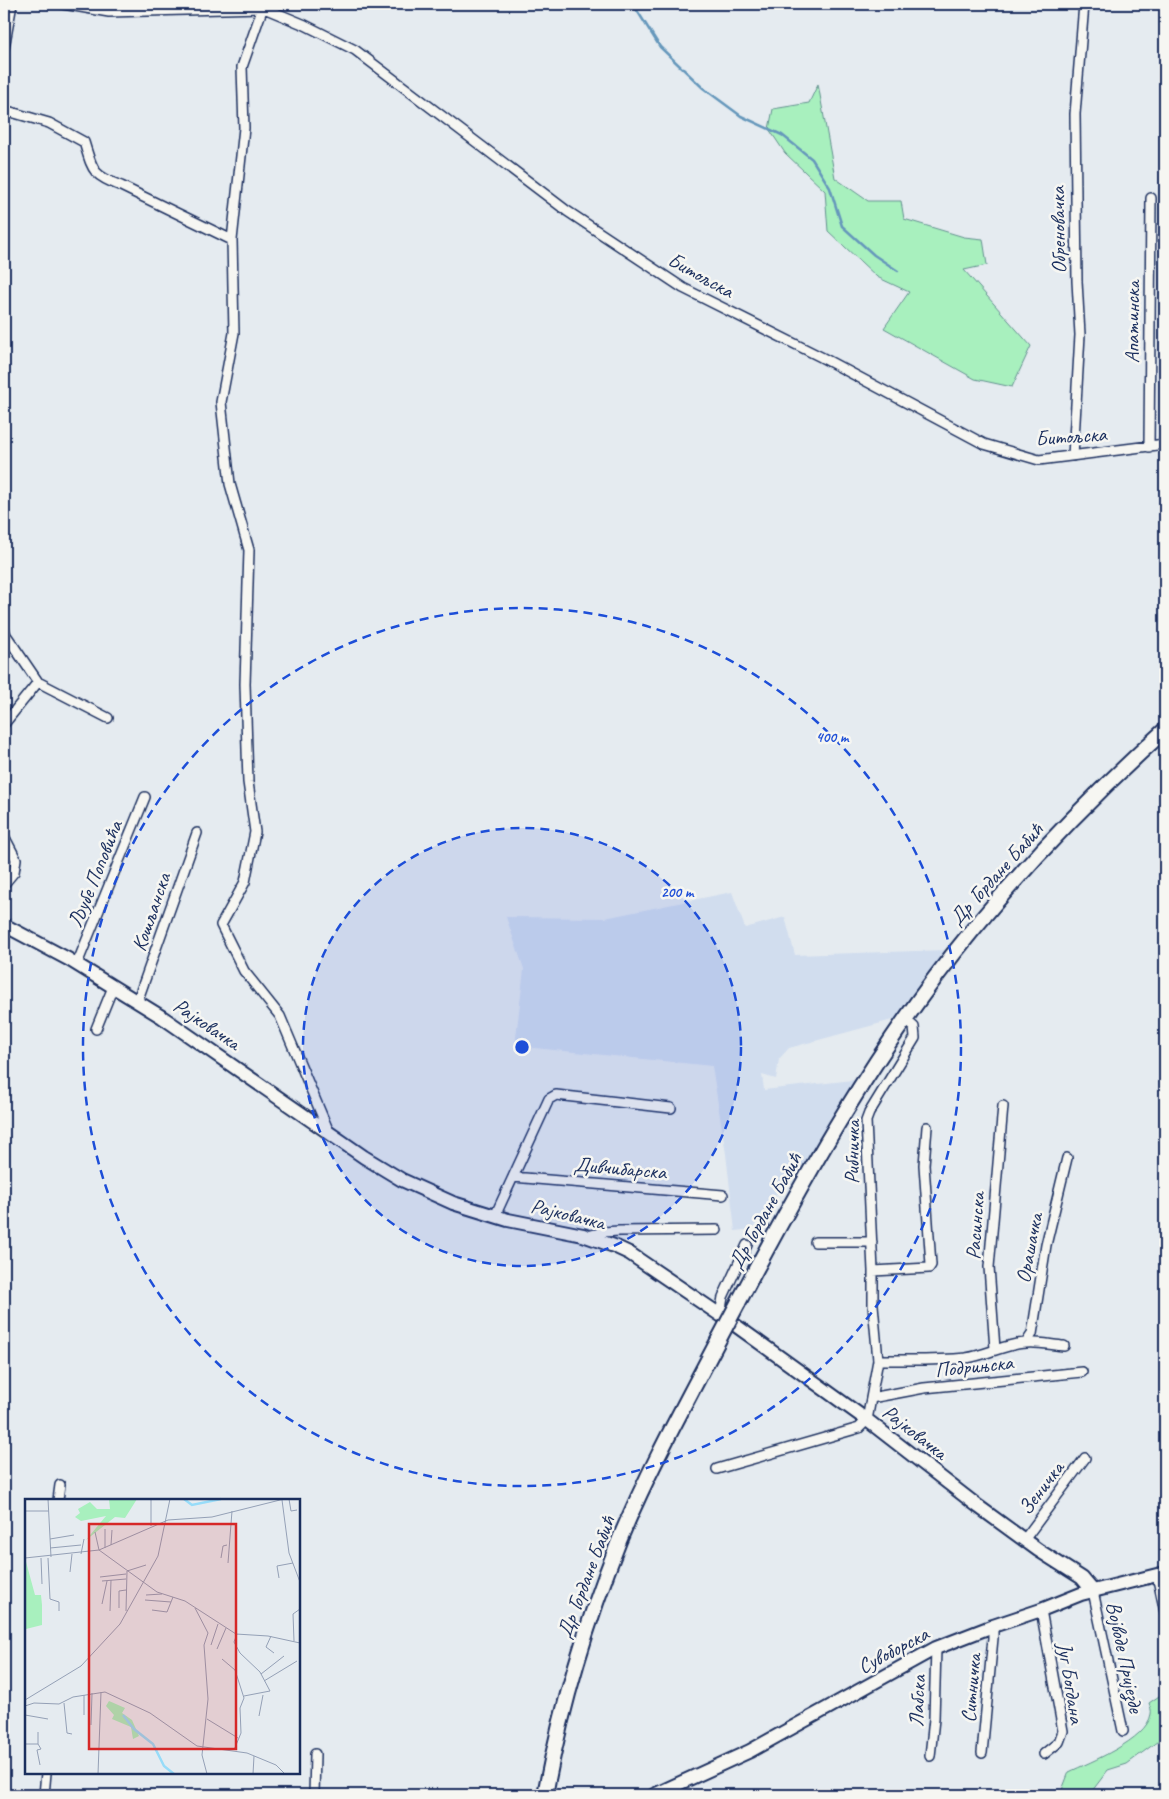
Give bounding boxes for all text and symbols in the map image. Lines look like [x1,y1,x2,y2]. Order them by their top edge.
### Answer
street label: Обреновачка [1044,184,1072,274]
street label: Битољска [664,246,740,304]
street label: Апатинска [1119,278,1145,363]
street label: Битољска [1035,420,1109,451]
text: 400 m [816,728,850,747]
street label: Љубе Поповића [62,815,129,931]
street label: Др Гордане Бабић [943,817,1049,930]
street label: Кошљанска [126,868,177,954]
text: 200 m [661,883,695,902]
street label: Рајковачка [169,992,247,1057]
centre of rings [513,1038,531,1056]
street label: Рибничка [838,1117,866,1184]
street label: Др Гордане Бабић [722,1148,808,1274]
street label: Дивчибарска [573,1151,669,1185]
street label: Расинска [960,1189,990,1260]
street label: Рајковачка [528,1192,610,1236]
street label: Орашачка [1010,1209,1049,1285]
street label: Подрињска [934,1349,1016,1383]
street label: Рајковачка [877,1399,954,1467]
street label: Зеничка [1012,1454,1071,1520]
inset map [25,1499,300,1774]
street label: Др Гордане Бабић [551,1511,622,1642]
street label: Војводе Пријезде [1100,1599,1150,1716]
street label: Сувоборска [853,1620,934,1679]
street label: Југ Богдана [1052,1640,1091,1727]
street label: Ситничка [955,1650,987,1723]
street label: Лабска [903,1673,931,1728]

